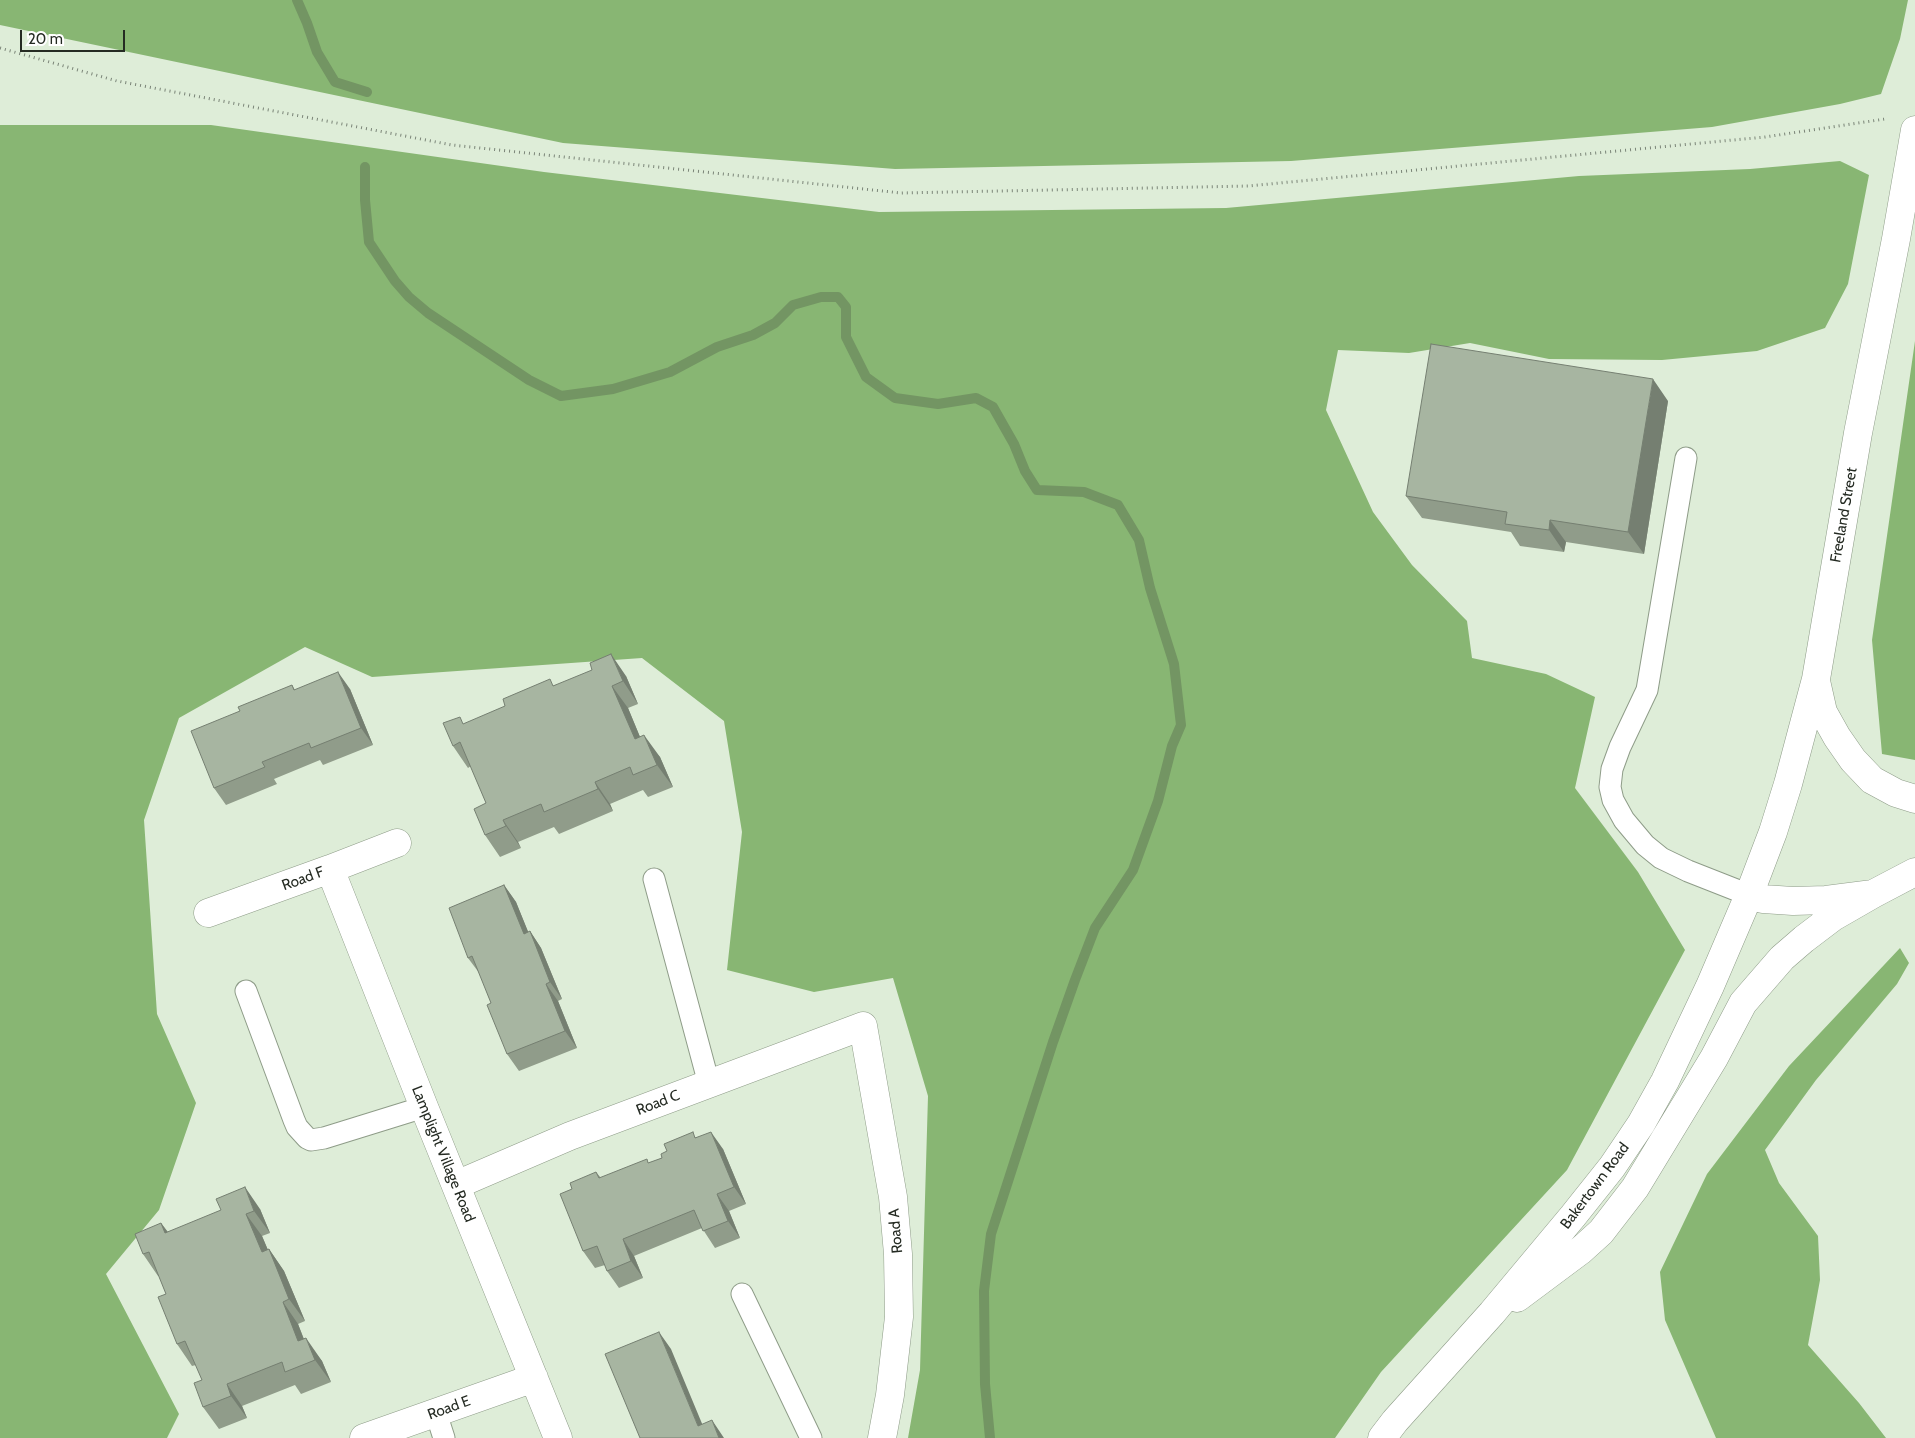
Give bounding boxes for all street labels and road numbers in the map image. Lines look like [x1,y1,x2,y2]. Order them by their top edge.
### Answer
street label: Freeland Street [1827,466,1861,564]
street label: Road F [279,863,327,895]
street label: Lamplight Village Road [407,1083,479,1225]
street label: Road C [634,1087,682,1119]
street label: Bakertown Road [1557,1139,1633,1233]
street label: Road A [885,1208,907,1254]
street label: Road E [425,1392,473,1424]

